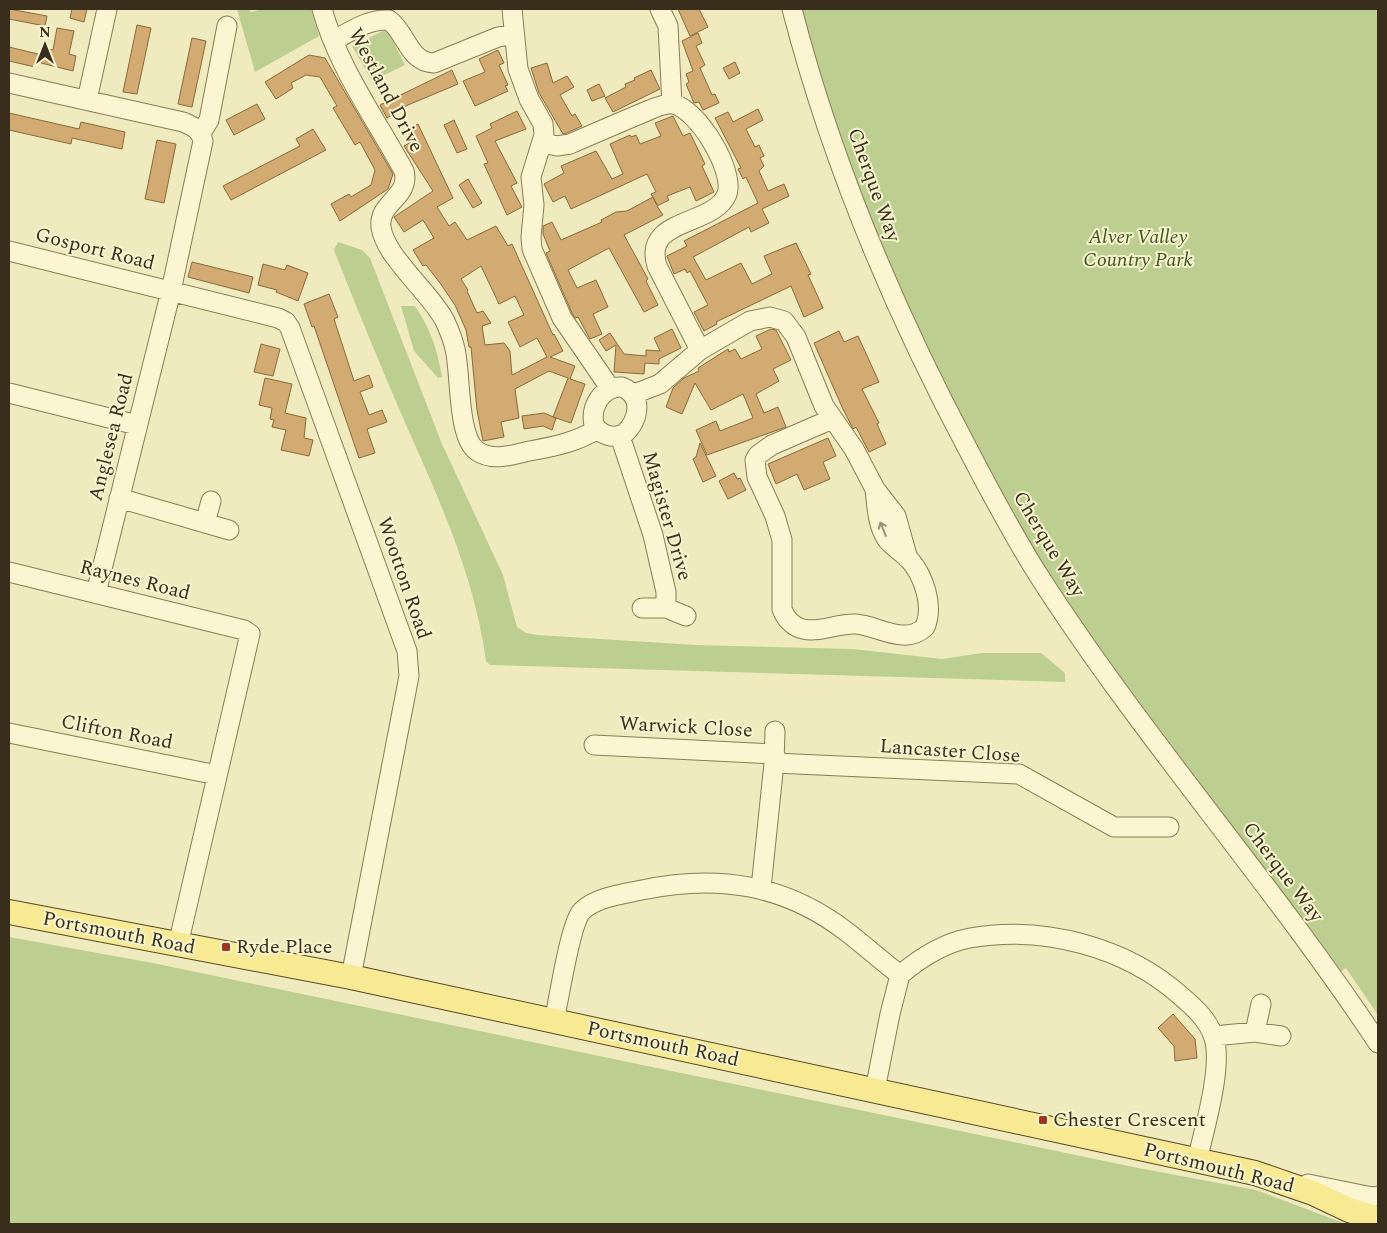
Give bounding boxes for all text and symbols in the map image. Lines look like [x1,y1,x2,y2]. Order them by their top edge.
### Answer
north arrow [20,20,70,70]
text: N [39,22,51,43]
street label: Westland Drive [341,23,431,157]
street label: Cherque Way [839,124,909,248]
street label: Gosport Road [32,220,158,278]
park label: Alver Valley Country Park [1083,222,1193,275]
street label: Anglesea Road [81,370,141,504]
street label: Magister Drive [634,448,700,584]
street label: Cherque Way [1005,485,1093,604]
street label: Wootton Road [369,513,439,643]
one-way arrow [877,522,887,537]
street label: Raynes Road [77,552,193,608]
street label: Clifton Road [59,706,175,758]
street label: Warwick Close [619,709,753,745]
street label: Lancaster Close [879,731,1021,771]
street label: Cherque Way [1235,815,1332,930]
street label: Portsmouth Road [40,904,198,962]
place label: Ryde Place [236,932,332,962]
marker: Ryde Place [220,941,232,953]
street label: Portsmouth Road [584,1013,742,1075]
place label: Chester Crescent [1053,1105,1206,1135]
marker: Chester Crescent [1037,1114,1049,1126]
street label: Portsmouth Road [1140,1135,1298,1201]

